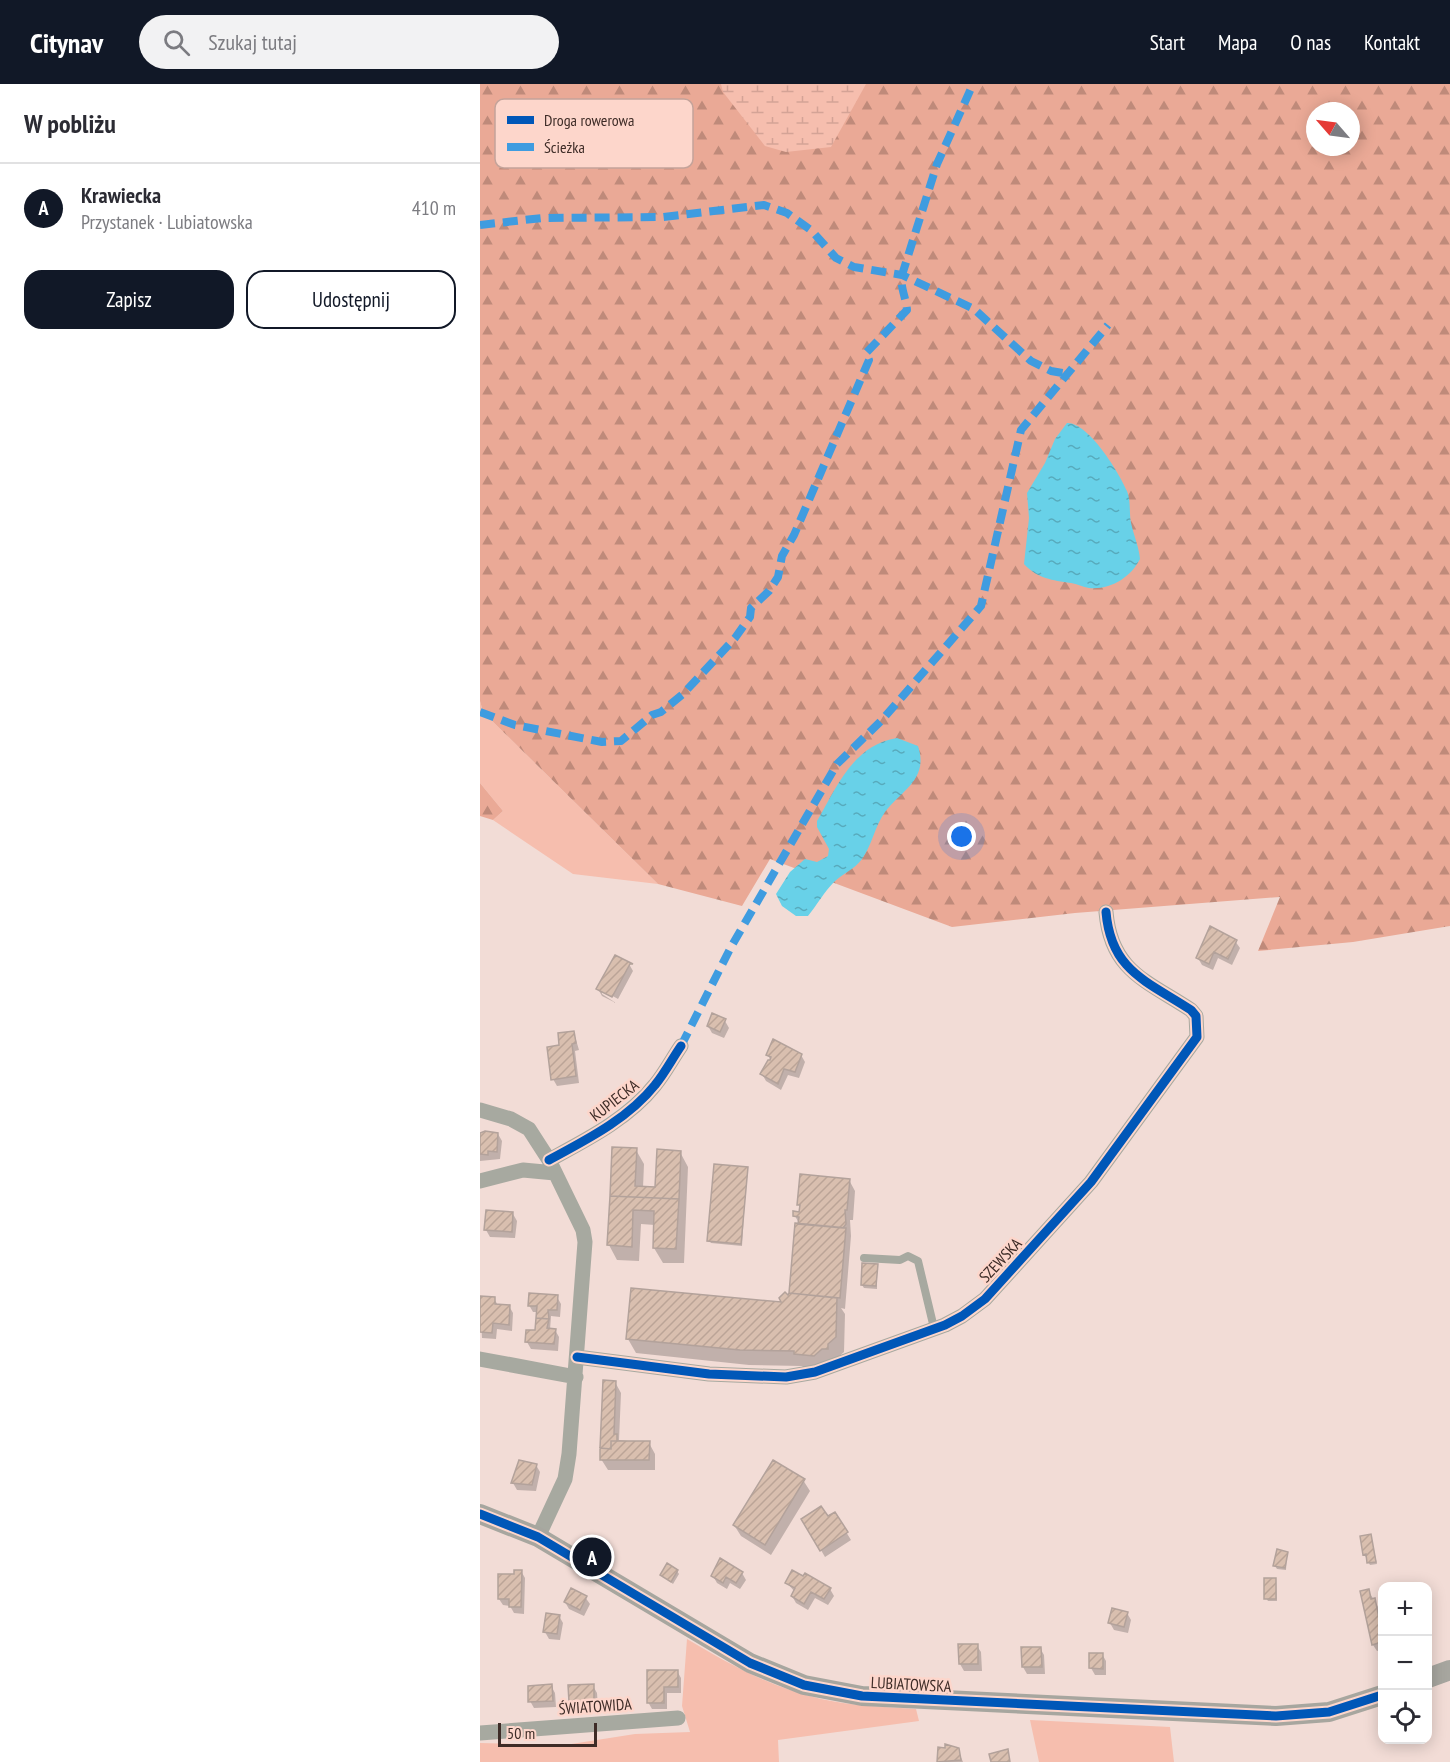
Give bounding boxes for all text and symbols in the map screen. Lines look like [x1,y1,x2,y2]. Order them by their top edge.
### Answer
search box [139,15,559,69]
text: Citynav [30,24,103,61]
icon: search [160,26,193,59]
text: Szukaj tutaj [208,28,297,56]
text: Start [1150,29,1185,56]
text: Mapa [1218,29,1257,56]
text: O nas [1290,29,1331,56]
text: Kontakt [1364,29,1420,56]
legend [495,99,693,168]
north arrow [1306,102,1360,156]
text: W pobliżu [24,107,116,140]
text: Droga rowerowa [544,110,634,130]
text: Ścieżka [544,137,585,157]
text: Krawiecka [81,181,161,209]
text: A [38,195,49,221]
text: 410 m [412,195,456,221]
text: Przystanek · Lubiatowska [81,209,253,235]
button: Zapisz [24,270,234,329]
button: Udostępnij [246,270,456,329]
your location [947,822,976,851]
street label: KUPIECKA [586,1074,643,1125]
street label: SZEWSKA [974,1233,1026,1286]
pin: A [572,1534,612,1580]
map controls [1378,1582,1432,1744]
button: + [1378,1582,1432,1636]
button: − [1378,1636,1432,1690]
street label: LUBIATOWSKA [870,1672,952,1696]
button: locate [1378,1690,1432,1744]
street label: ŚWIATOWIDA [558,1693,633,1719]
scale bar [498,1720,597,1748]
text: 50 m [507,1723,535,1743]

